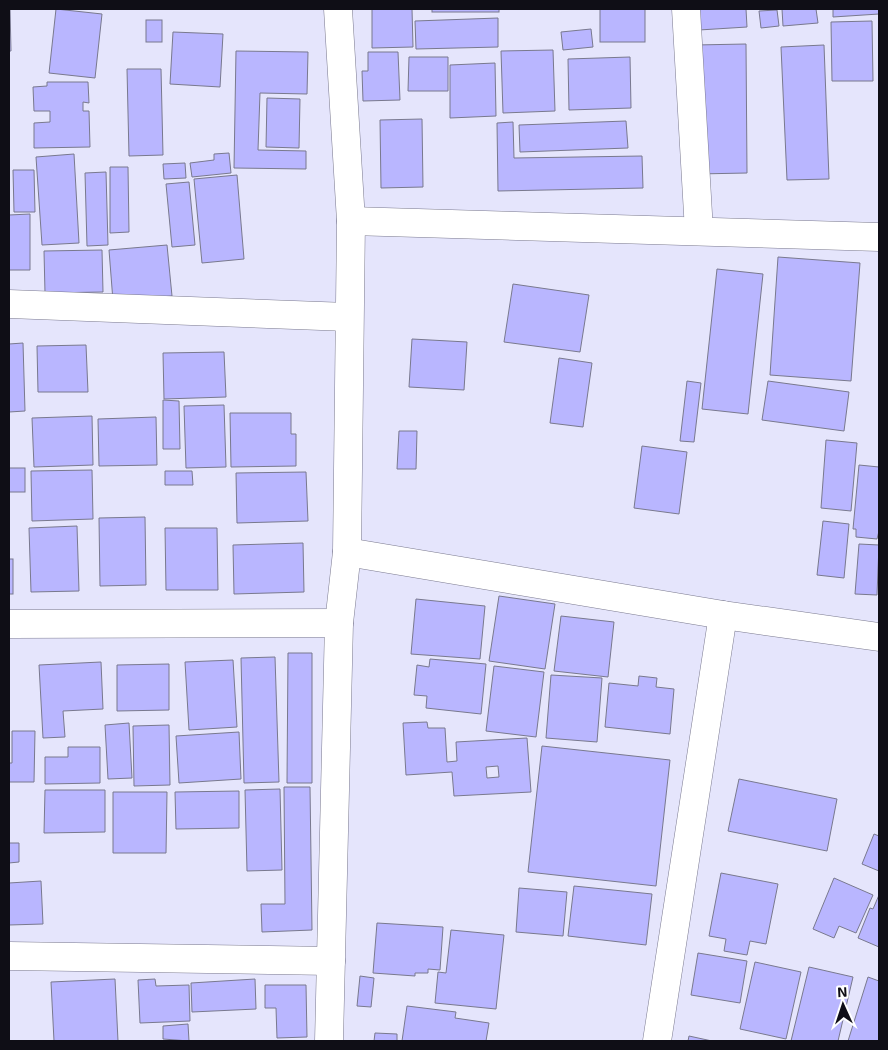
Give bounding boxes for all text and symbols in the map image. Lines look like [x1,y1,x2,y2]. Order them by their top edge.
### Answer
north arrow [818,980,868,1030]
text: N [837,983,848,1000]

